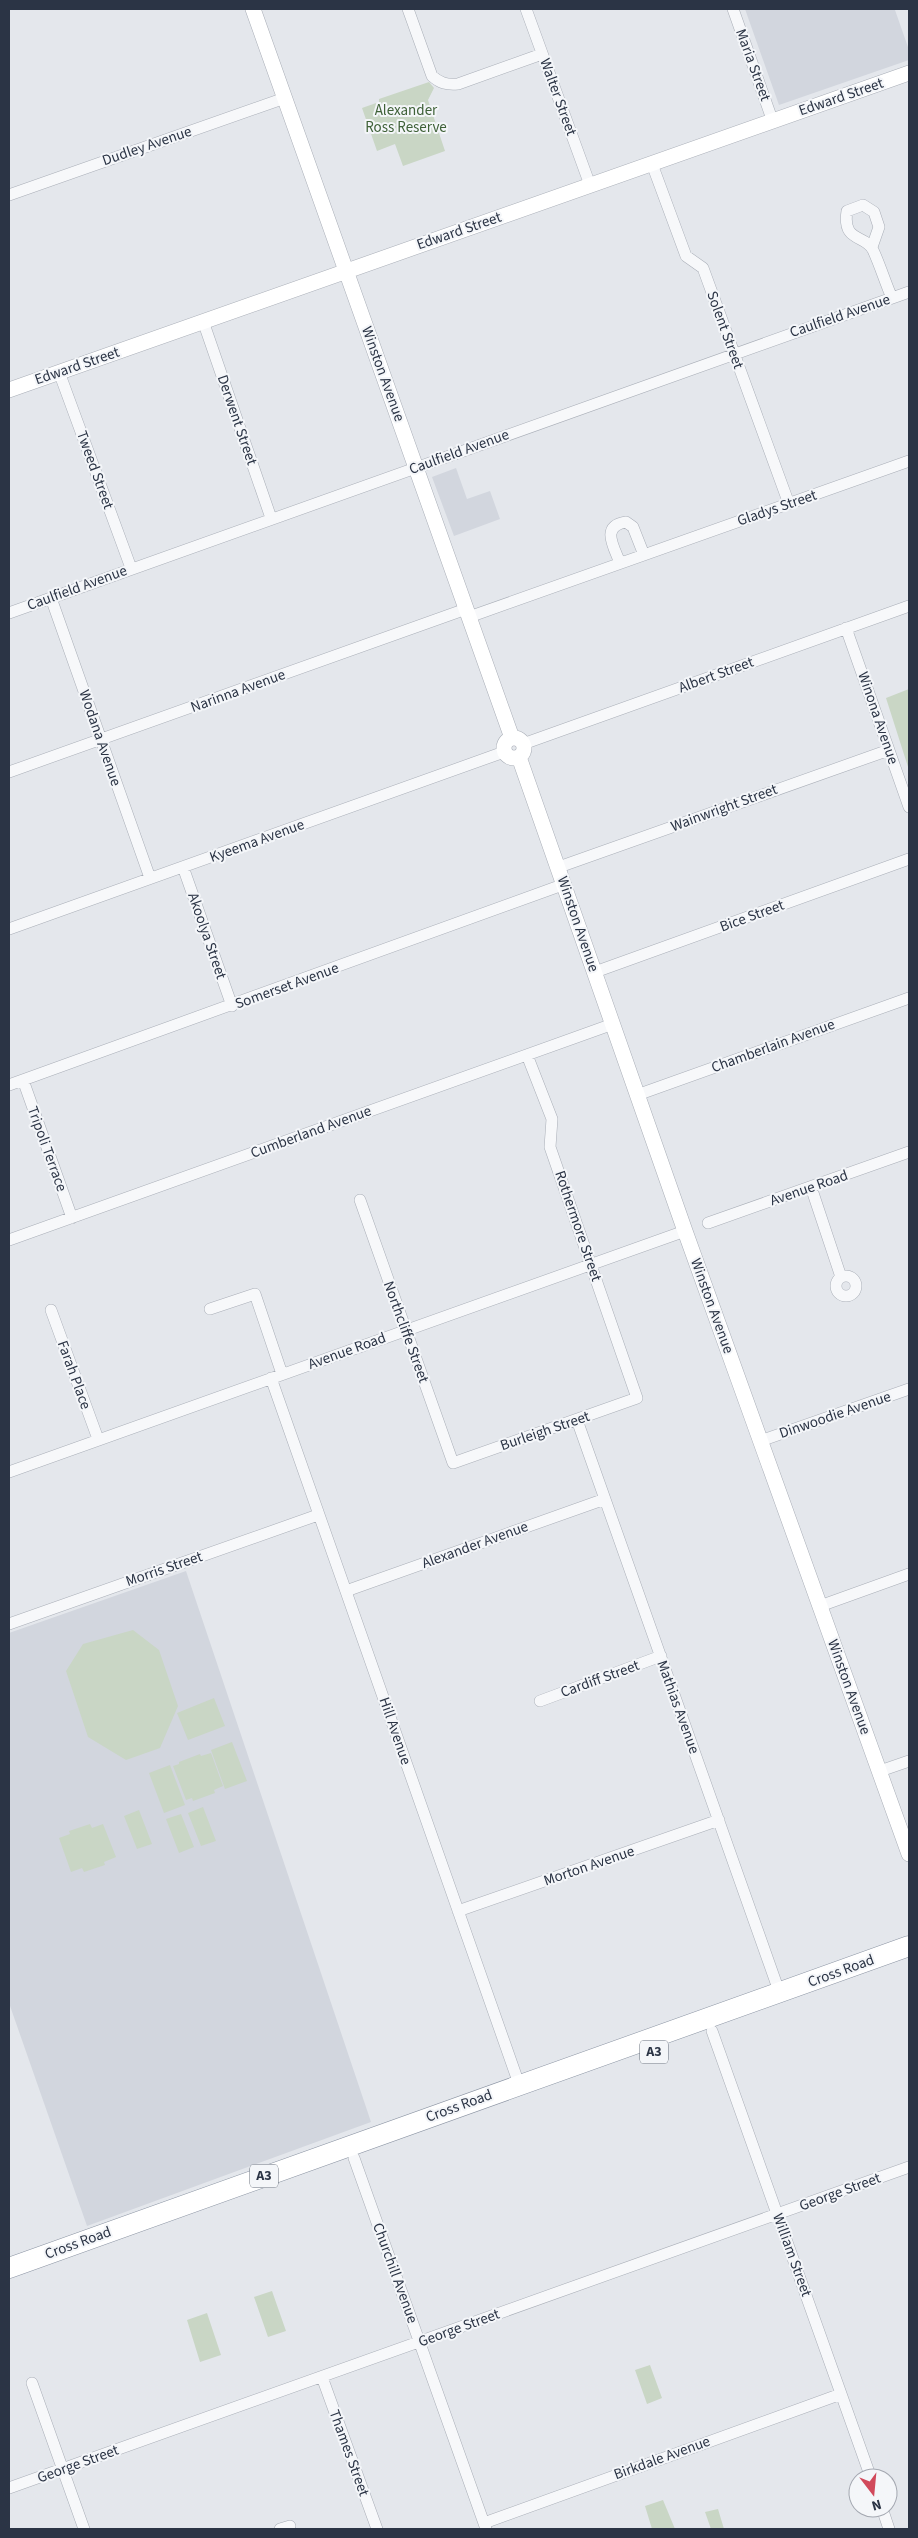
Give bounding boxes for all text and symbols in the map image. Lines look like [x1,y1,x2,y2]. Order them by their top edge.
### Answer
street label: Maria Street [730,26,776,104]
street label: Walter Street [534,55,582,139]
street label: Edward Street [796,73,886,121]
park label: Alexander Ross Reserve [365,100,447,138]
street label: Dudley Avenue [99,121,195,171]
street label: Edward Street [414,207,504,255]
street label: Solent Street [701,288,749,372]
street label: Caulfield Avenue [787,289,893,343]
street label: Winston Avenue [356,323,410,425]
street label: Edward Street [32,342,122,390]
street label: Derwent Street [212,372,262,468]
street label: Caulfield Avenue [406,424,512,480]
street label: Tweed Street [71,428,119,512]
street label: Gladys Street [734,485,820,531]
street label: Caulfield Avenue [24,560,130,616]
street label: Albert Street [675,652,757,698]
street label: Narinna Avenue [188,664,288,718]
street label: Winona Avenue [852,669,904,767]
street label: Wodana Avenue [74,687,126,789]
street label: Wainwright Street [668,779,780,837]
street label: Kyeema Avenue [207,814,307,868]
street label: Winston Avenue [552,873,604,975]
street label: Akoolya Street [182,890,232,982]
street label: Bice Street [717,895,787,937]
street label: Somerset Avenue [232,957,342,1015]
street label: Chamberlain Avenue [708,1014,838,1078]
street label: Cumberland Avenue [248,1100,374,1164]
street label: Tripoli Terrace [22,1103,72,1195]
street label: Avenue Road [767,1165,851,1211]
street label: Rothermore Street [549,1168,607,1284]
street label: Winston Avenue [685,1255,739,1357]
street label: Northcliffe Street [378,1278,434,1386]
street label: Avenue Road [305,1327,389,1375]
street label: Farah Place [52,1338,96,1412]
street label: Dinwoodie Avenue [776,1386,894,1444]
street label: Burleigh Street [497,1406,593,1456]
street label: Alexander Avenue [419,1516,531,1574]
street label: Morris Street [123,1546,205,1592]
street label: Winston Avenue [822,1636,876,1738]
street label: Cardiff Street [558,1655,642,1703]
street label: Mathias Avenue [651,1657,705,1757]
street label: Hill Avenue [374,1694,416,1768]
street label: Morton Avenue [541,1841,637,1891]
street label: Cross Road [805,1949,877,1993]
road number: A3 [640,2040,668,2064]
street label: Cross Road [423,2084,495,2128]
road number: A3 [250,2164,278,2188]
street label: George Street [796,2168,884,2216]
street label: William Street [767,2210,817,2300]
street label: Churchill Avenue [367,2220,423,2326]
street label: Cross Road [42,2221,114,2265]
street label: George Street [415,2304,503,2352]
street label: Thames Street [324,2407,374,2499]
street label: Birkdale Avenue [611,2431,713,2485]
street label: George Street [34,2440,122,2488]
north arrow [848,2468,898,2518]
text: N [869,2494,884,2515]

